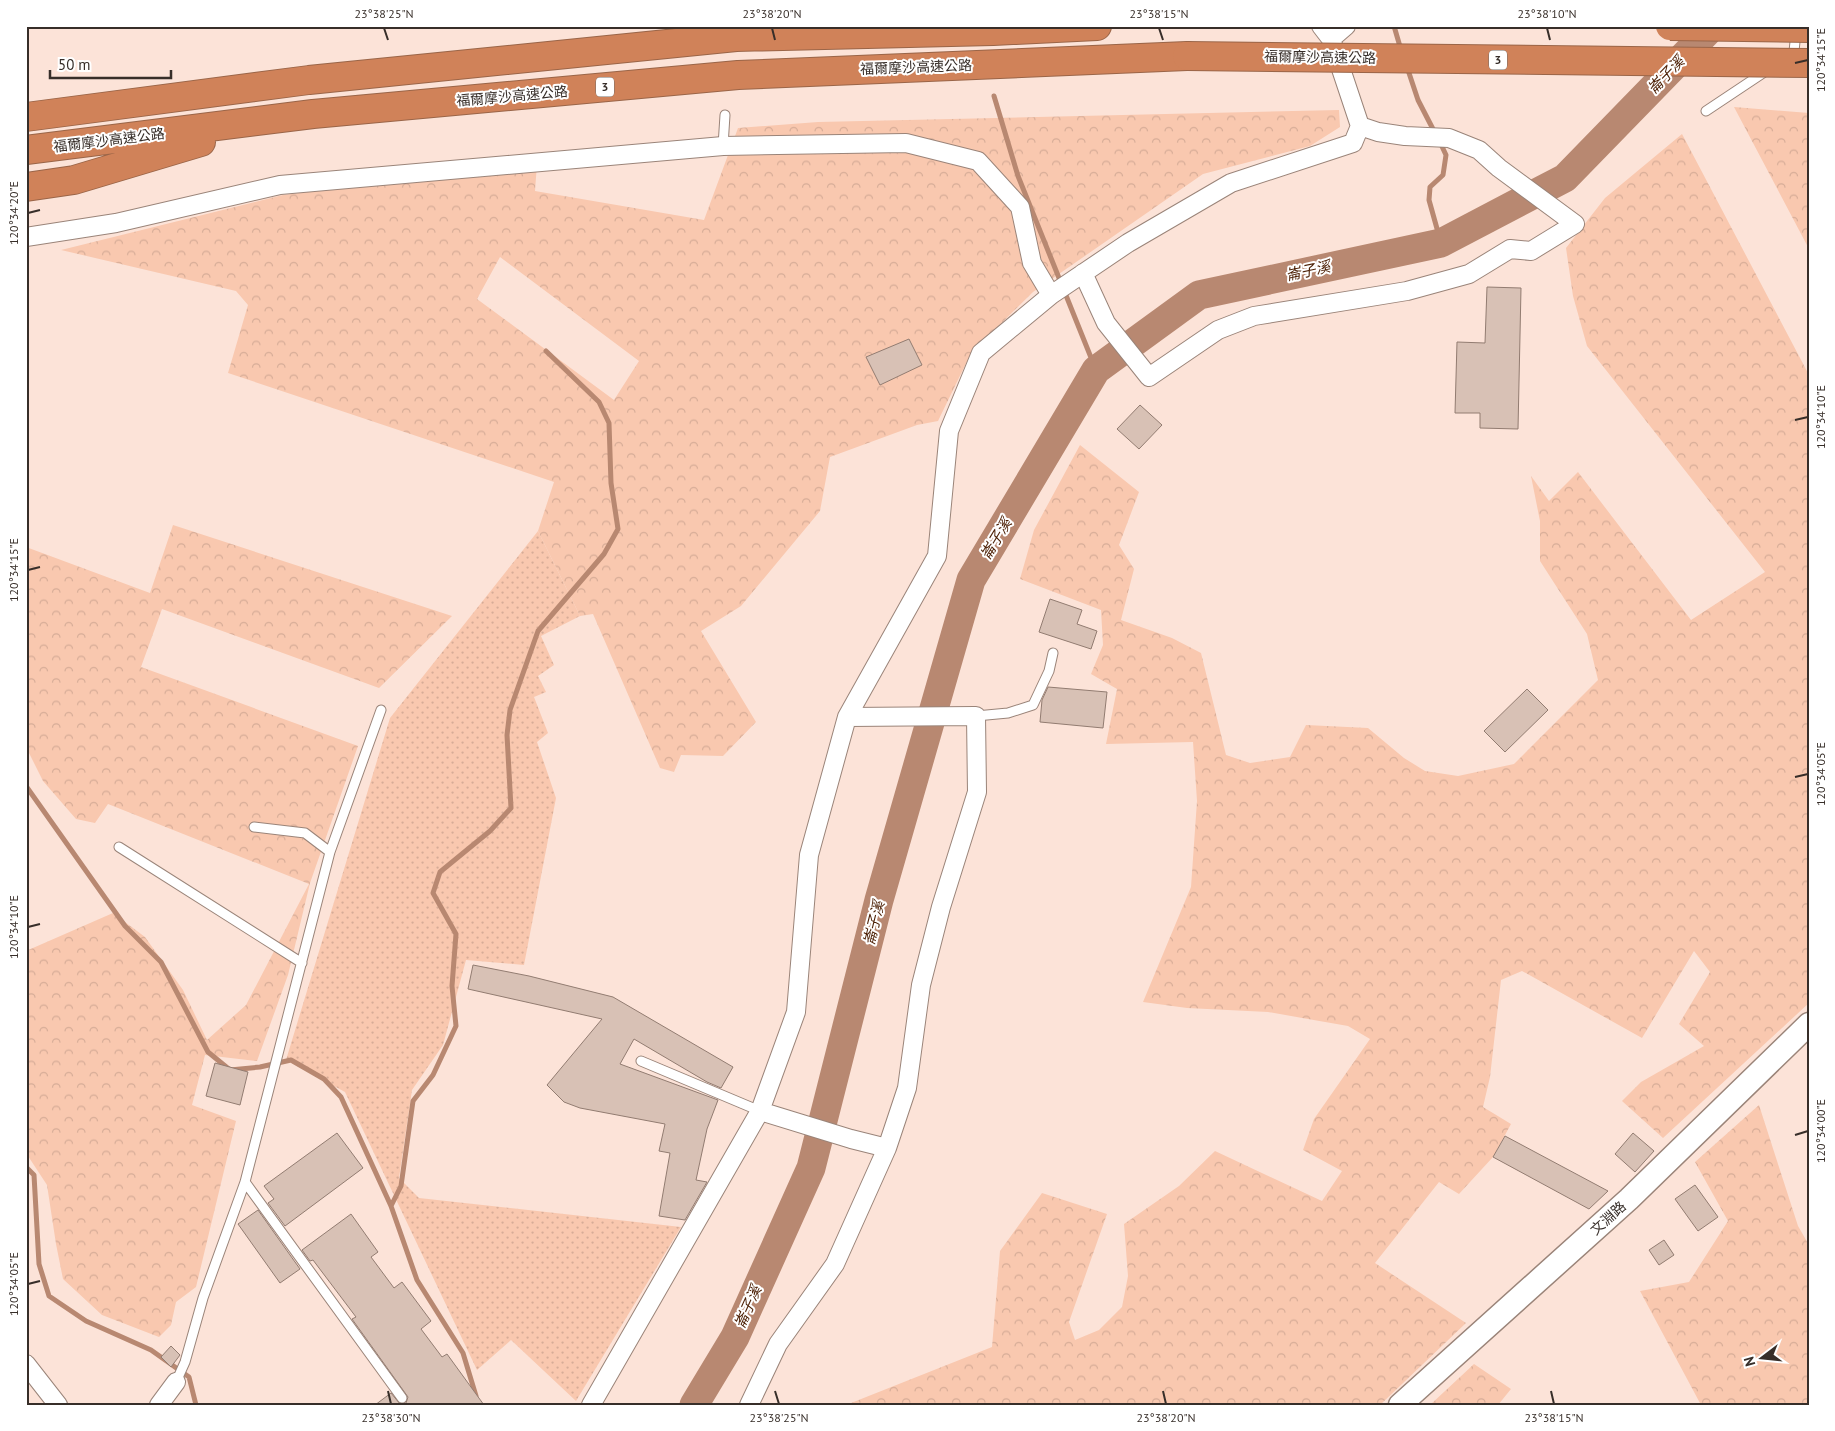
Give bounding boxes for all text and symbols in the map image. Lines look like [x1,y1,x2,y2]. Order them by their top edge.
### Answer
text: 23°38'25"N [354,6,414,21]
text: 23°38'20"N [742,6,802,21]
text: 23°38'15"N [1129,6,1189,21]
text: 23°38'10"N [1517,6,1577,21]
text: 120°34'15"E [1813,28,1828,92]
street label: 福爾摩沙高速公路 [1264,47,1376,67]
scale bar [50,48,171,80]
road number: 3 [1489,50,1507,70]
water label: 崙子溪 [1643,50,1689,97]
text: 50 m [58,55,91,74]
street label: 福爾摩沙高速公路 [860,56,972,78]
road number: 3 [596,77,614,96]
street label: 福爾摩沙高速公路 [455,82,569,110]
street label: 福爾摩沙高速公路 [52,124,166,156]
text: 120°34'20"E [6,181,21,245]
water label: 崙子溪 [1284,256,1334,284]
text: 120°34'10"E [1813,385,1828,449]
water label: 崙子溪 [976,513,1016,563]
text: 120°34'15"E [6,538,21,602]
text: 120°34'05"E [1813,742,1828,806]
text: 120°34'10"E [6,895,21,959]
water label: 崙子溪 [859,897,889,947]
text: 120°34'00"E [1813,1099,1828,1163]
street label: 文淵路 [1586,1197,1630,1239]
text: 120°34'05"E [6,1252,21,1316]
water label: 崙子溪 [730,1281,766,1331]
north arrow [1738,1334,1788,1384]
text: N [1740,1355,1759,1368]
text: 23°38'30"N [361,1410,421,1425]
text: 23°38'25"N [749,1410,809,1425]
text: 23°38'20"N [1136,1410,1196,1425]
text: 23°38'15"N [1524,1410,1584,1425]

